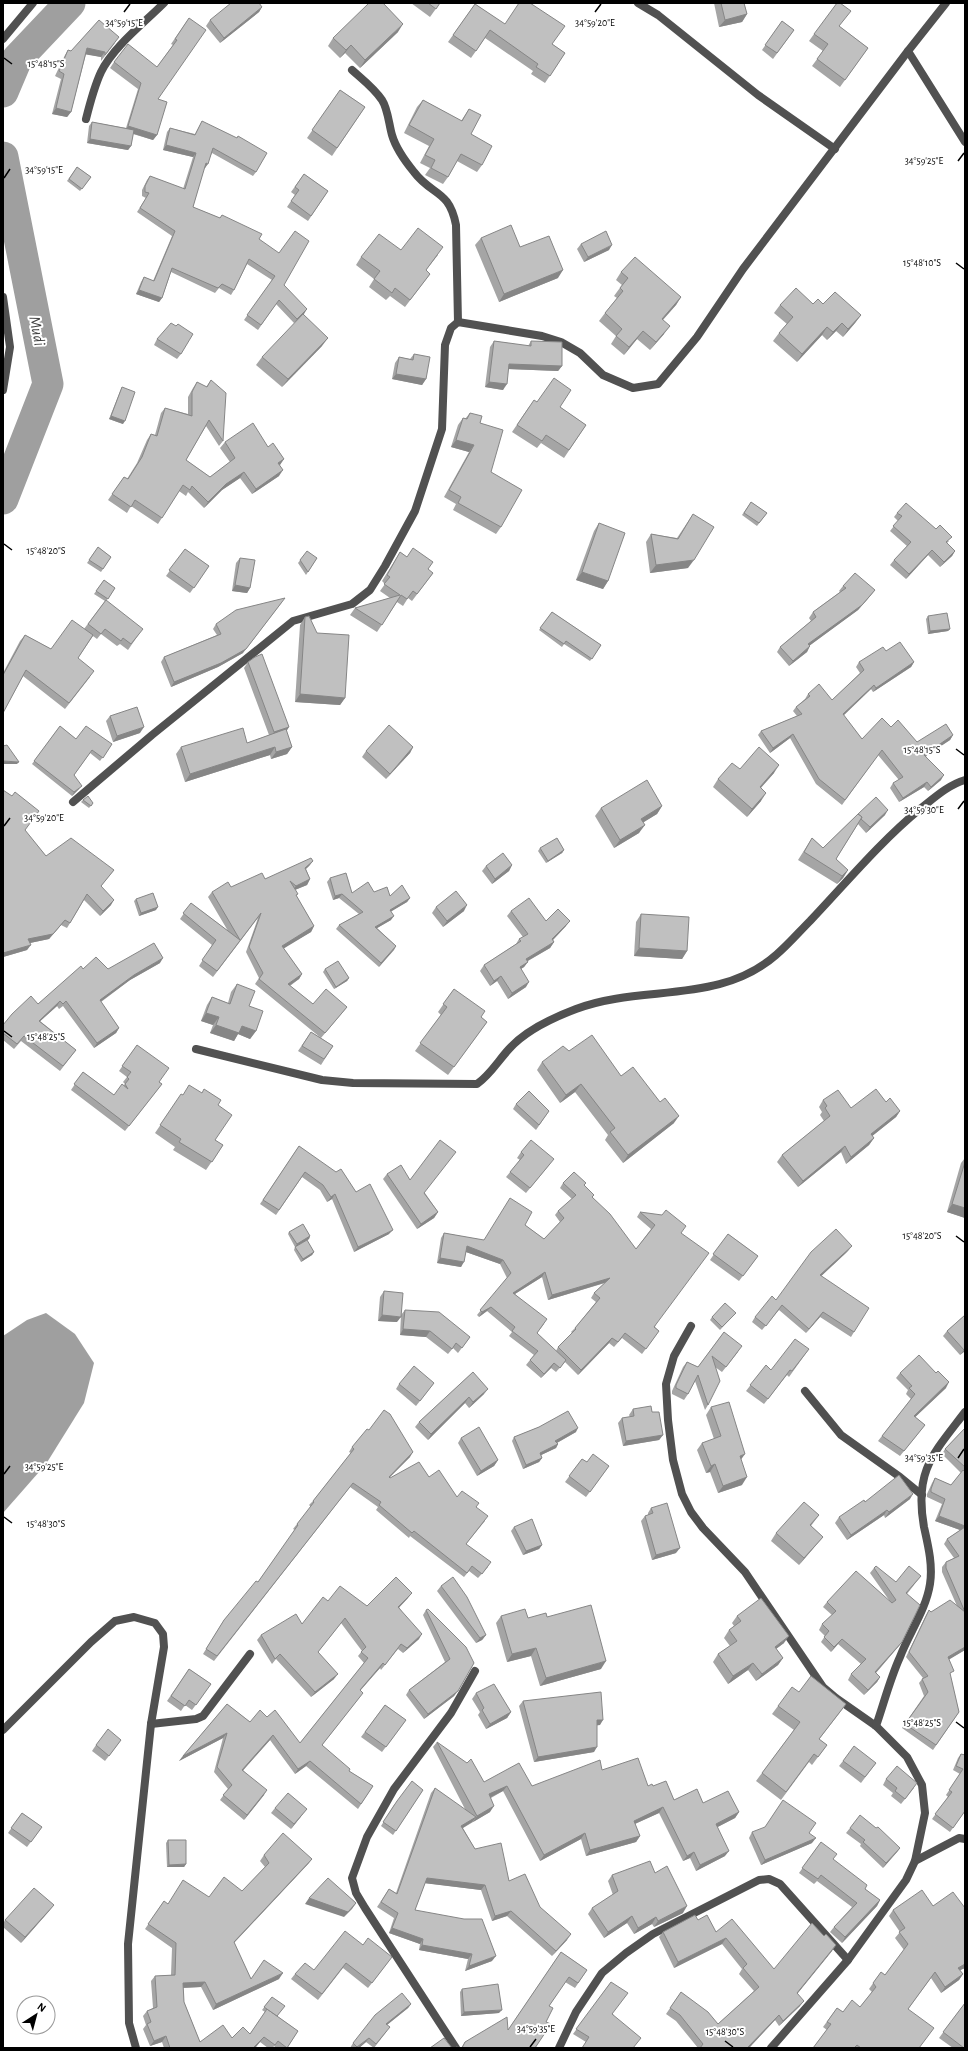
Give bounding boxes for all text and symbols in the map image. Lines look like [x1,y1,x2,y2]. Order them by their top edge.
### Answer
text: 34°59'15"E [105,18,143,28]
text: 34°59'20"E [575,18,615,28]
text: 15°48'15"S [28,59,65,69]
text: 34°59'25"E [905,156,944,166]
text: 34°59'15"E [25,165,63,175]
text: 15°48'10"S [903,258,941,268]
water label: Mudi [26,315,48,348]
text: 15°48'20"S [26,546,66,556]
text: 15°48'15"S [904,745,941,755]
text: 34°59'30"E [904,805,944,815]
text: 34°59'20"E [24,813,64,823]
text: 15°48'25"S [27,1032,65,1042]
text: 15°48'20"S [902,1231,942,1241]
text: 34°59'35"E [905,1453,943,1463]
text: 34°59'25"E [25,1462,64,1472]
text: 15°48'30"S [27,1519,66,1529]
text: 15°48'25"S [903,1718,941,1728]
north arrow [16,1995,56,2035]
text: N [35,2001,48,2014]
text: 34°59'35"E [517,2024,555,2034]
text: 15°48'30"S [706,2027,745,2037]

